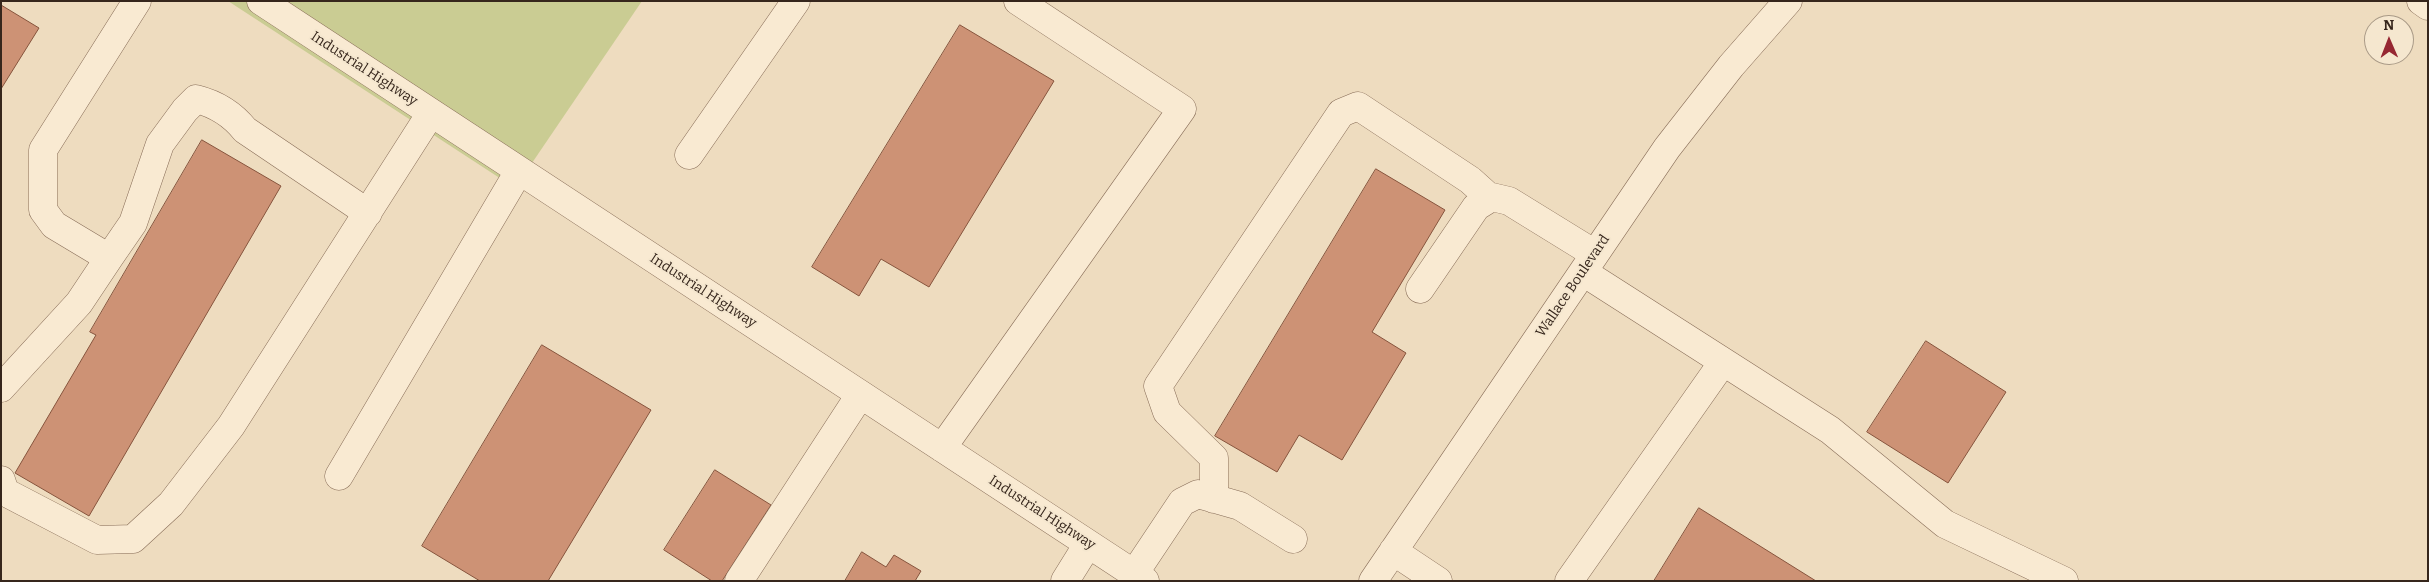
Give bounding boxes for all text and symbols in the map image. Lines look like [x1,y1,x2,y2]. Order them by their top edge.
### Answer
north arrow [2364,15,2414,65]
text: N [2383,17,2394,34]
street label: Industrial Highway [307,28,421,110]
street label: Wallace Boulevard [1533,232,1613,340]
street label: Industrial Highway [646,250,760,332]
street label: Industrial Highway [985,472,1099,554]

